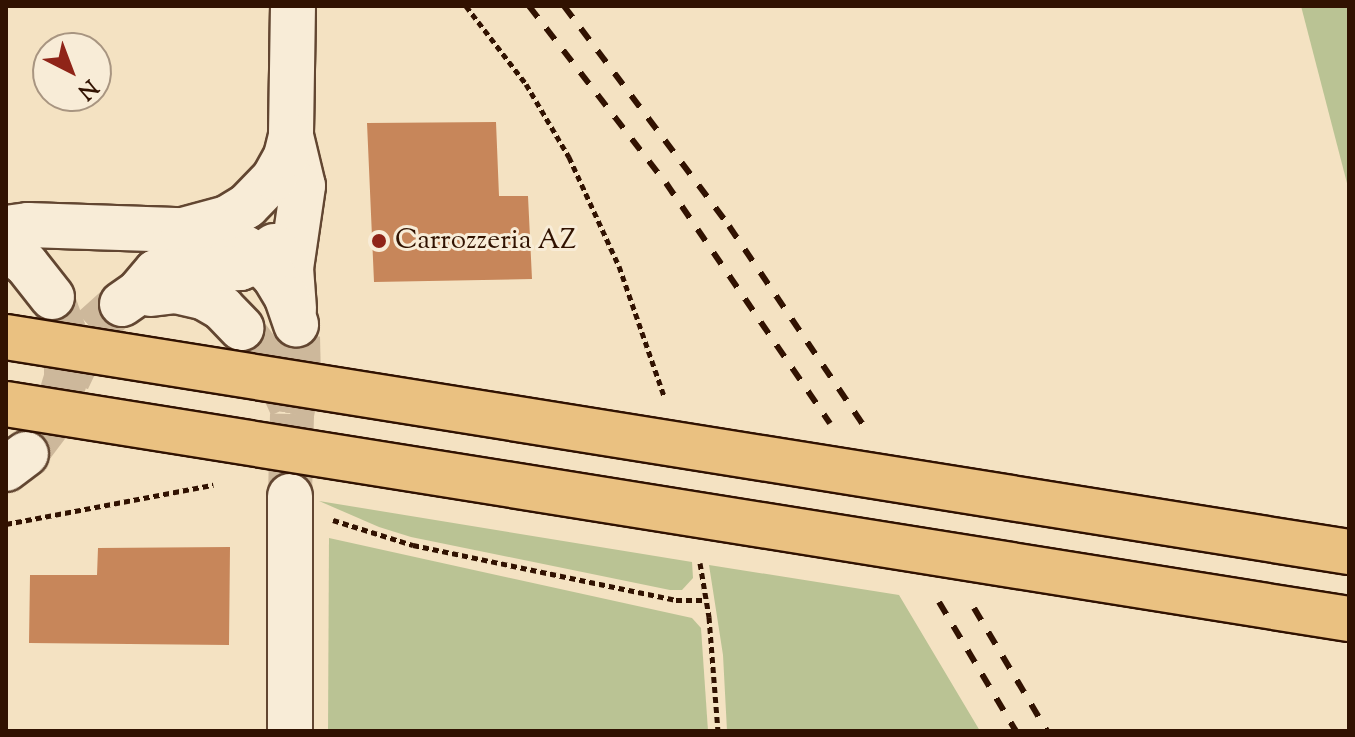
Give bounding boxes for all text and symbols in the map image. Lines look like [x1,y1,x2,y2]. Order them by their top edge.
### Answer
north arrow [32,32,112,112]
text: N [69,71,104,106]
place label: Carrozzeria AZ [395,224,576,258]
marker: Carrozzeria AZ [370,232,388,250]

